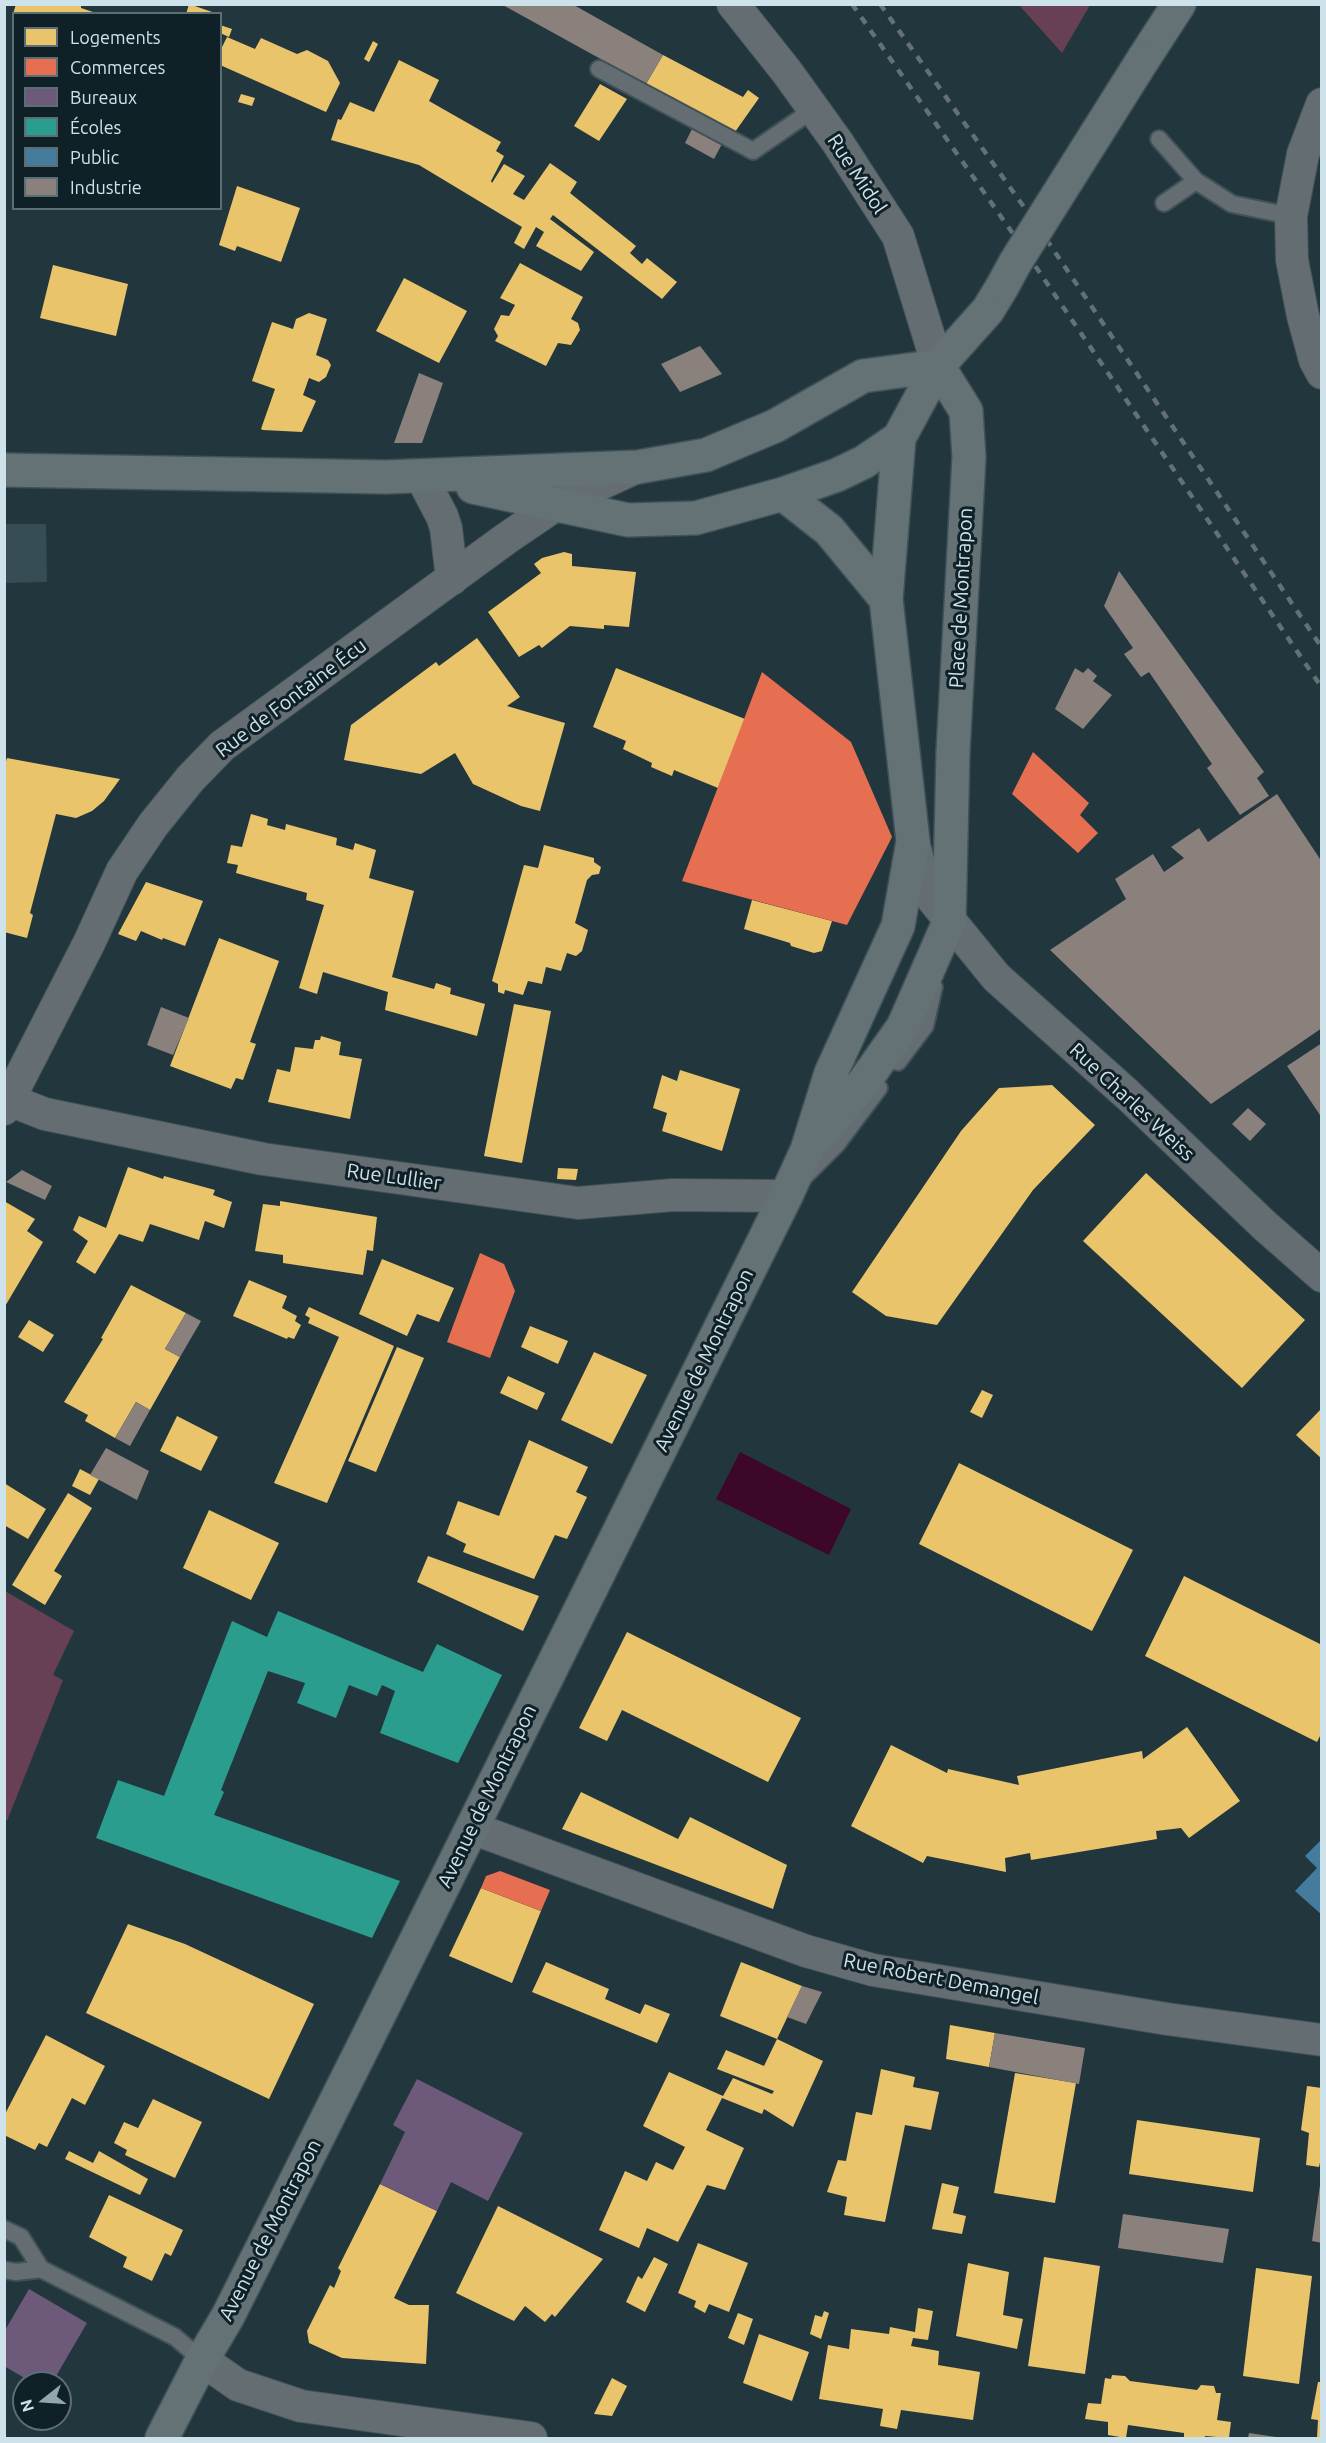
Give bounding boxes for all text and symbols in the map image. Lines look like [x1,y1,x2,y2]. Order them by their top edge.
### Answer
legend [12,12,222,210]
text: Logements [70,27,161,47]
text: Commerces [70,57,165,77]
text: Bureaux [70,87,137,107]
text: Écoles [70,117,121,137]
street label: Rue Midol [822,130,892,218]
text: Public [70,147,119,167]
text: Industrie [70,177,142,197]
street label: Place de Montrapon [944,507,978,689]
street label: Rue de Fontaine Écu [211,634,371,762]
street label: Rue Charles Weiss [1065,1038,1199,1166]
street label: Rue Lullier [345,1159,443,1195]
street label: Avenue de Montrapon [649,1265,759,1455]
street label: Avenue de Montrapon [432,1701,542,1891]
street label: Rue Robert Demangel [841,1948,1041,2010]
street label: Avenue de Montrapon [214,2135,326,2325]
north arrow [12,2371,72,2431]
text: N [16,2397,37,2414]

